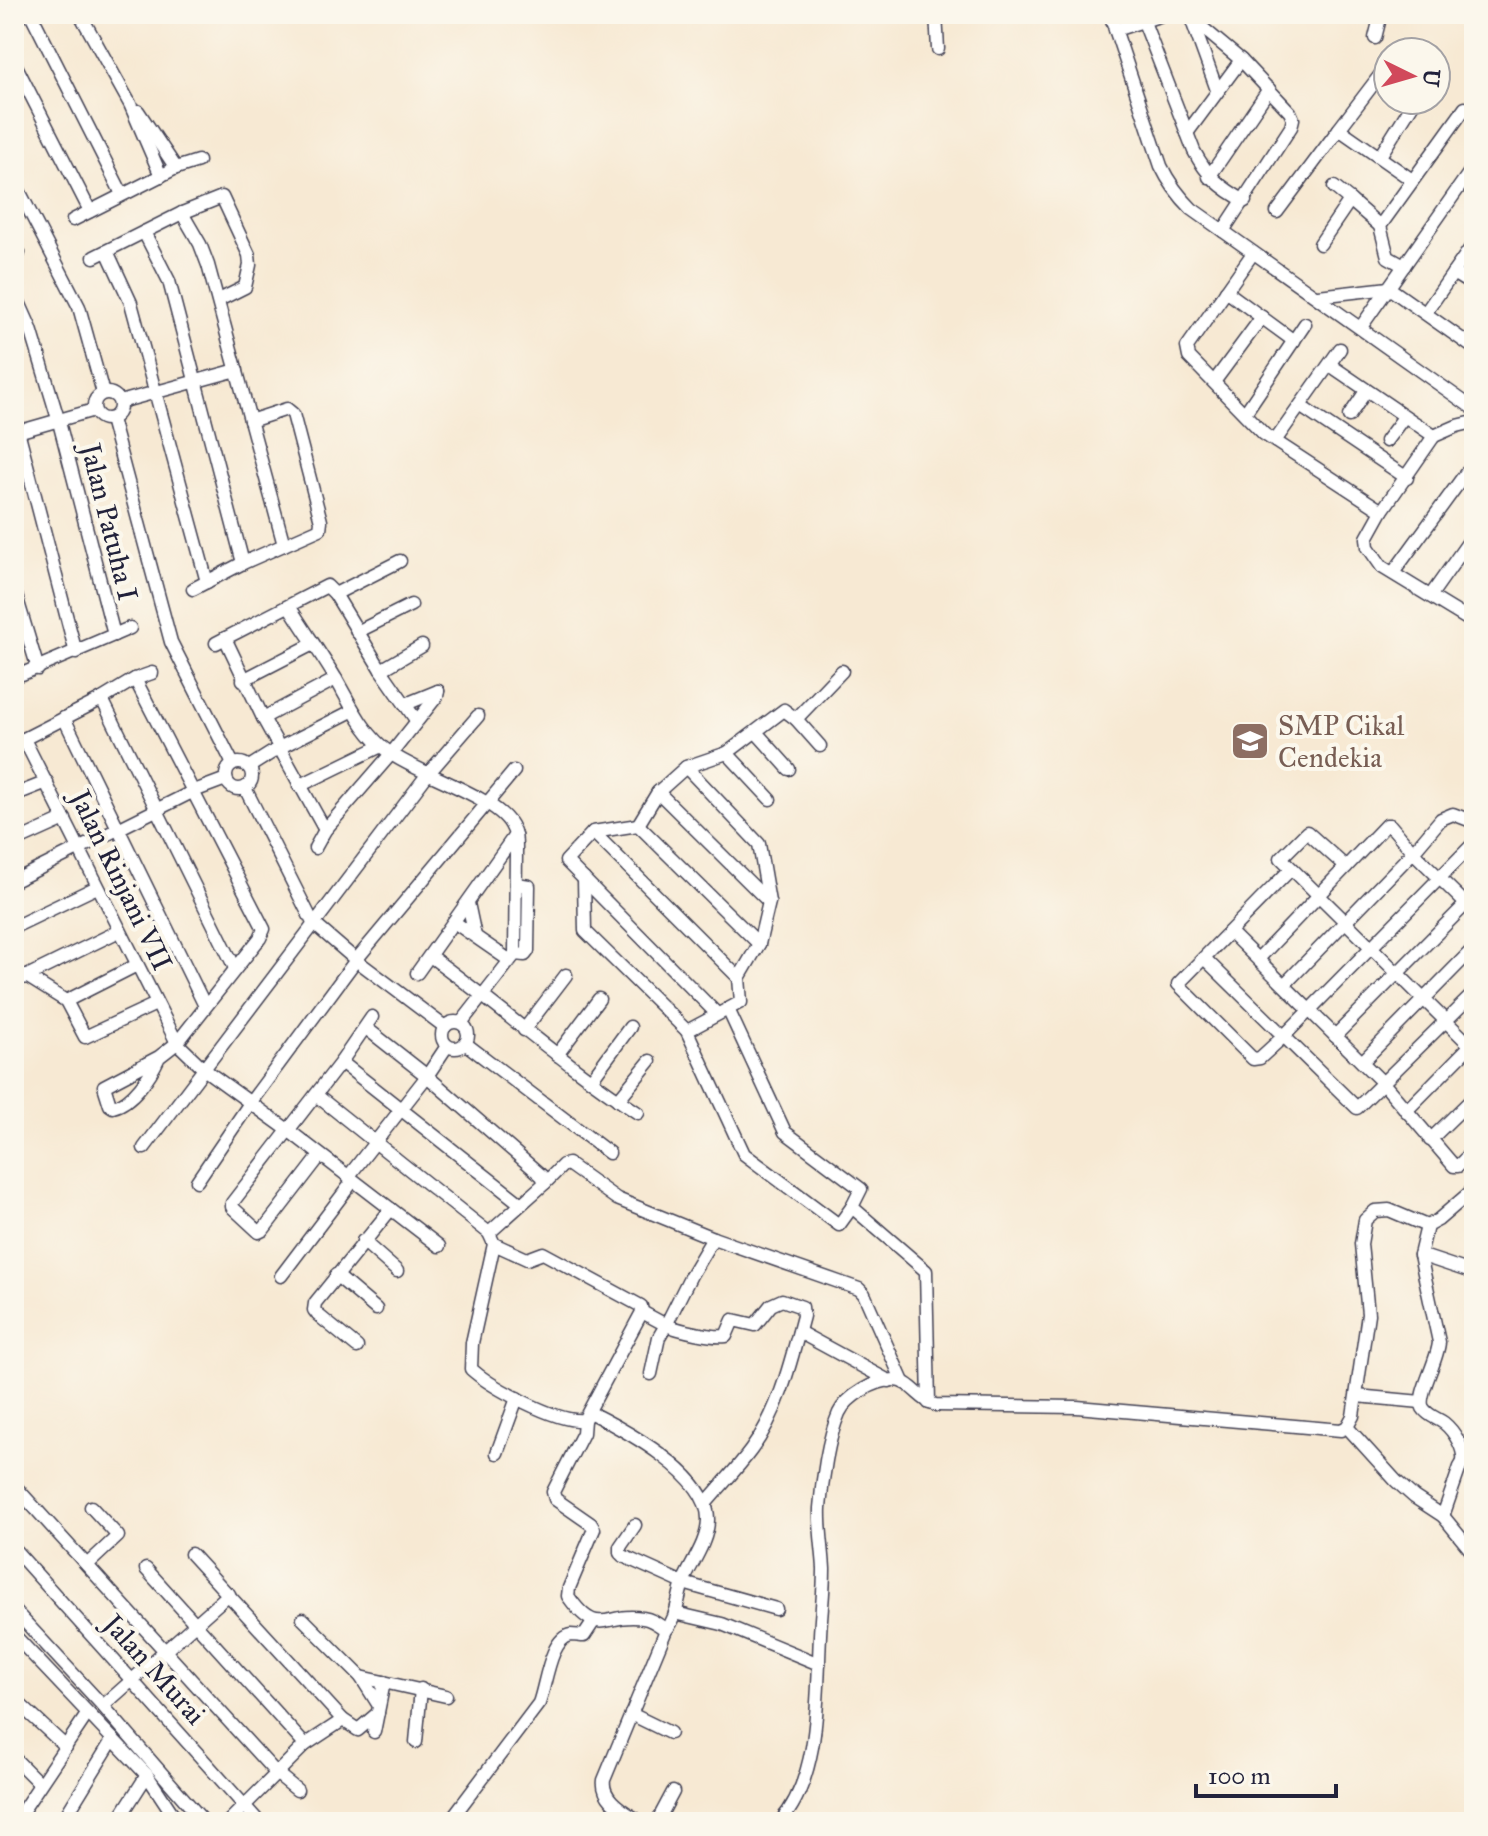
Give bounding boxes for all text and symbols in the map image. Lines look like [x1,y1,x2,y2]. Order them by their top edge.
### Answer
north arrow [1372,36,1452,116]
text: U [1417,68,1446,88]
street label: Jalan Patuha I [72,437,146,604]
place label: SMP Cikal Cendekia [1278,708,1405,775]
school or university icon: SMP Cikal Cendekia [1229,720,1271,762]
street label: Jalan Rinjani VII [61,782,180,976]
street label: Jalan Murai [94,1605,214,1732]
scale bar [1196,1748,1336,1798]
text: 100 m [1208,1761,1271,1791]

